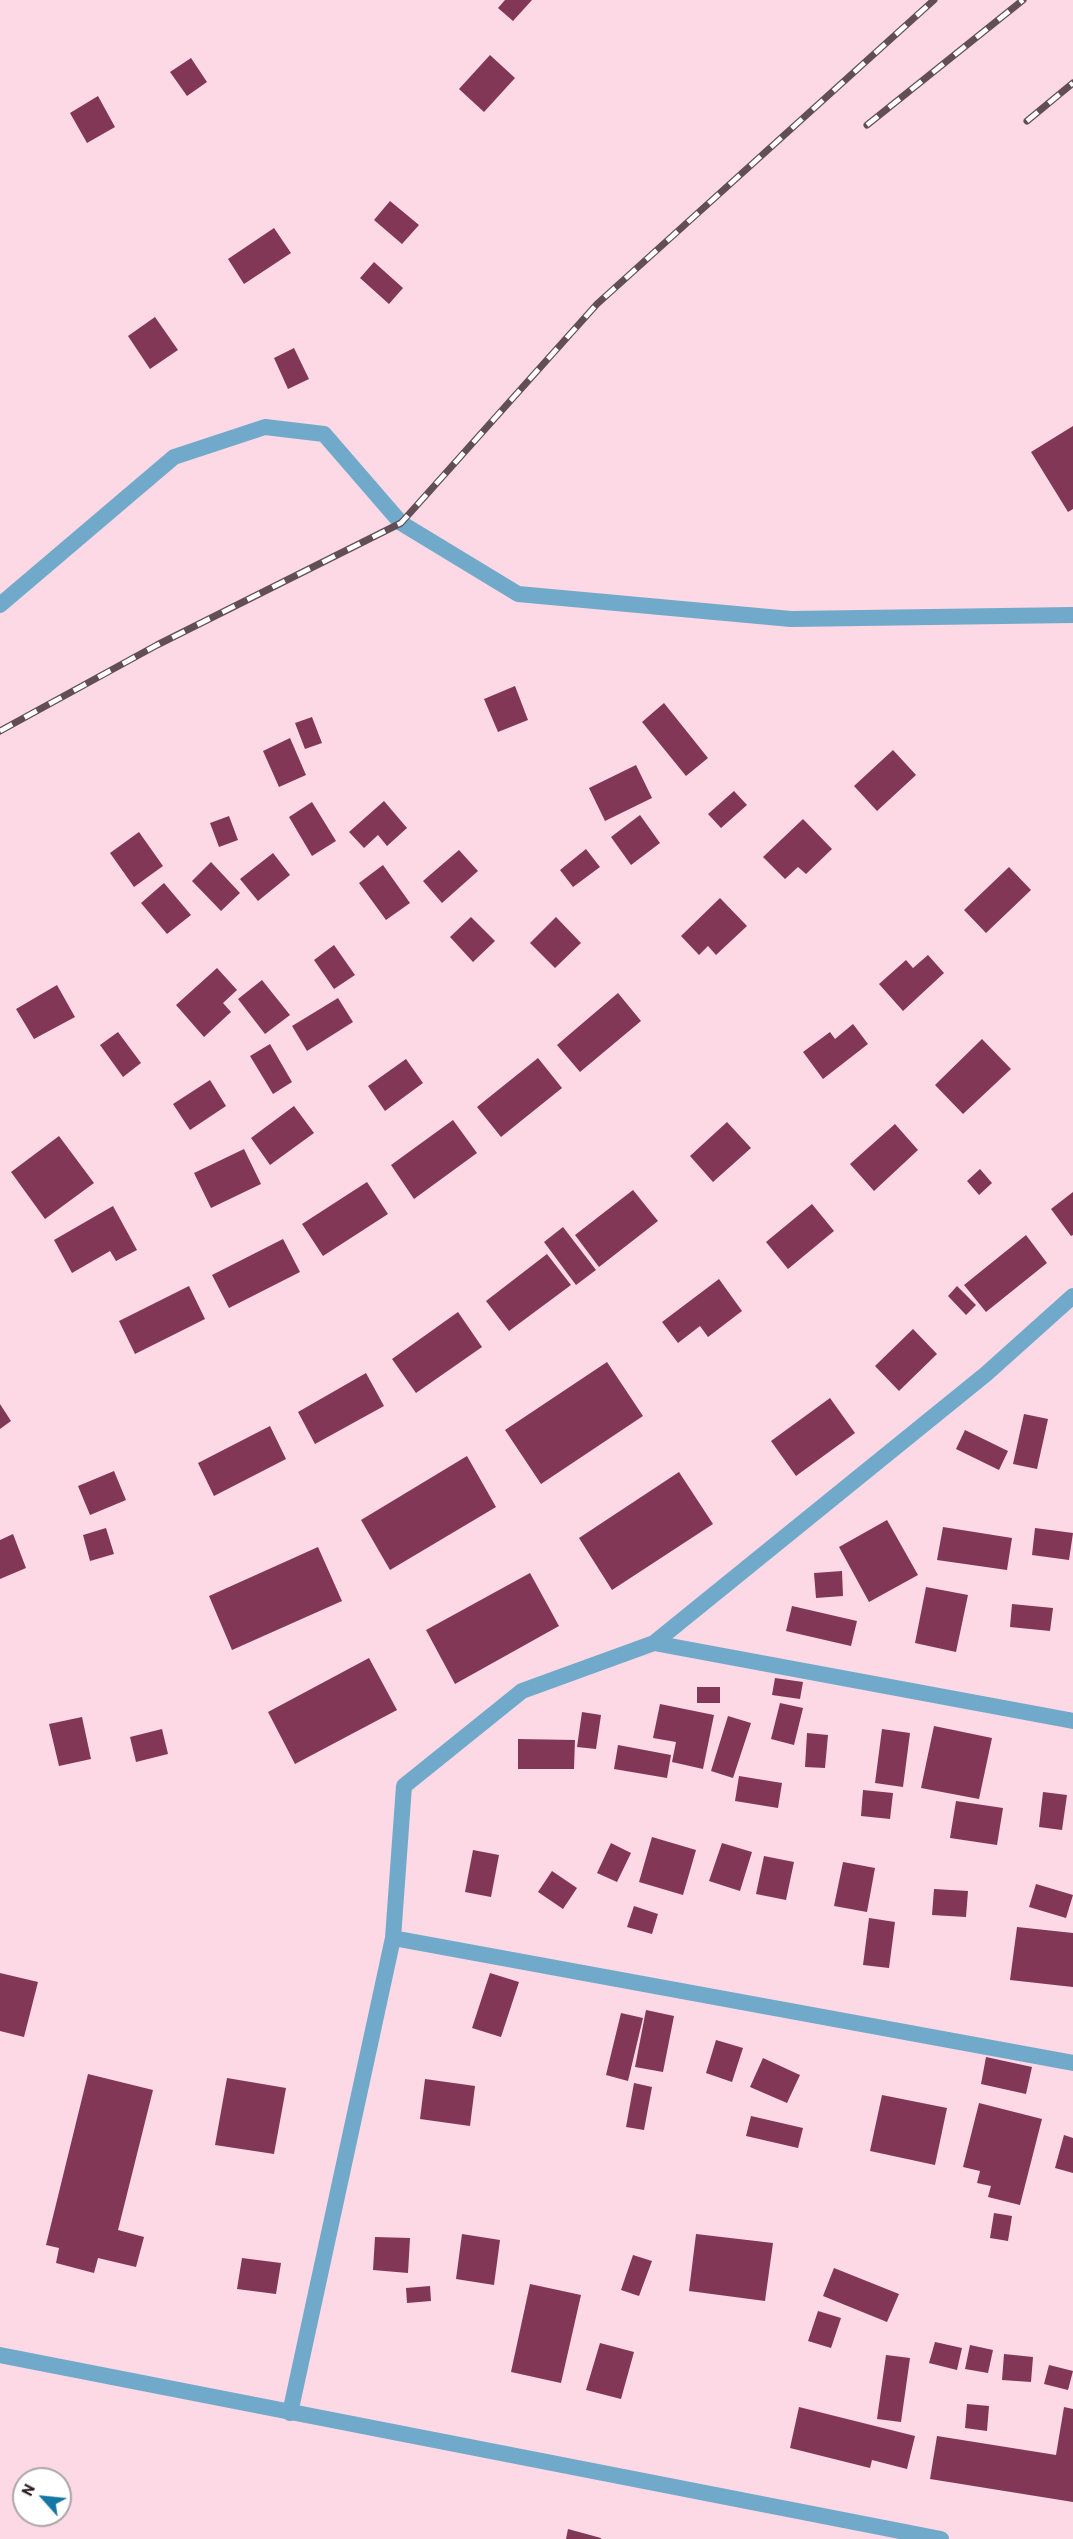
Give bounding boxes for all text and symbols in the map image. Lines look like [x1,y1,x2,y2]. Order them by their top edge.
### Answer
north arrow [12,2467,72,2527]
text: N [16,2480,38,2499]

